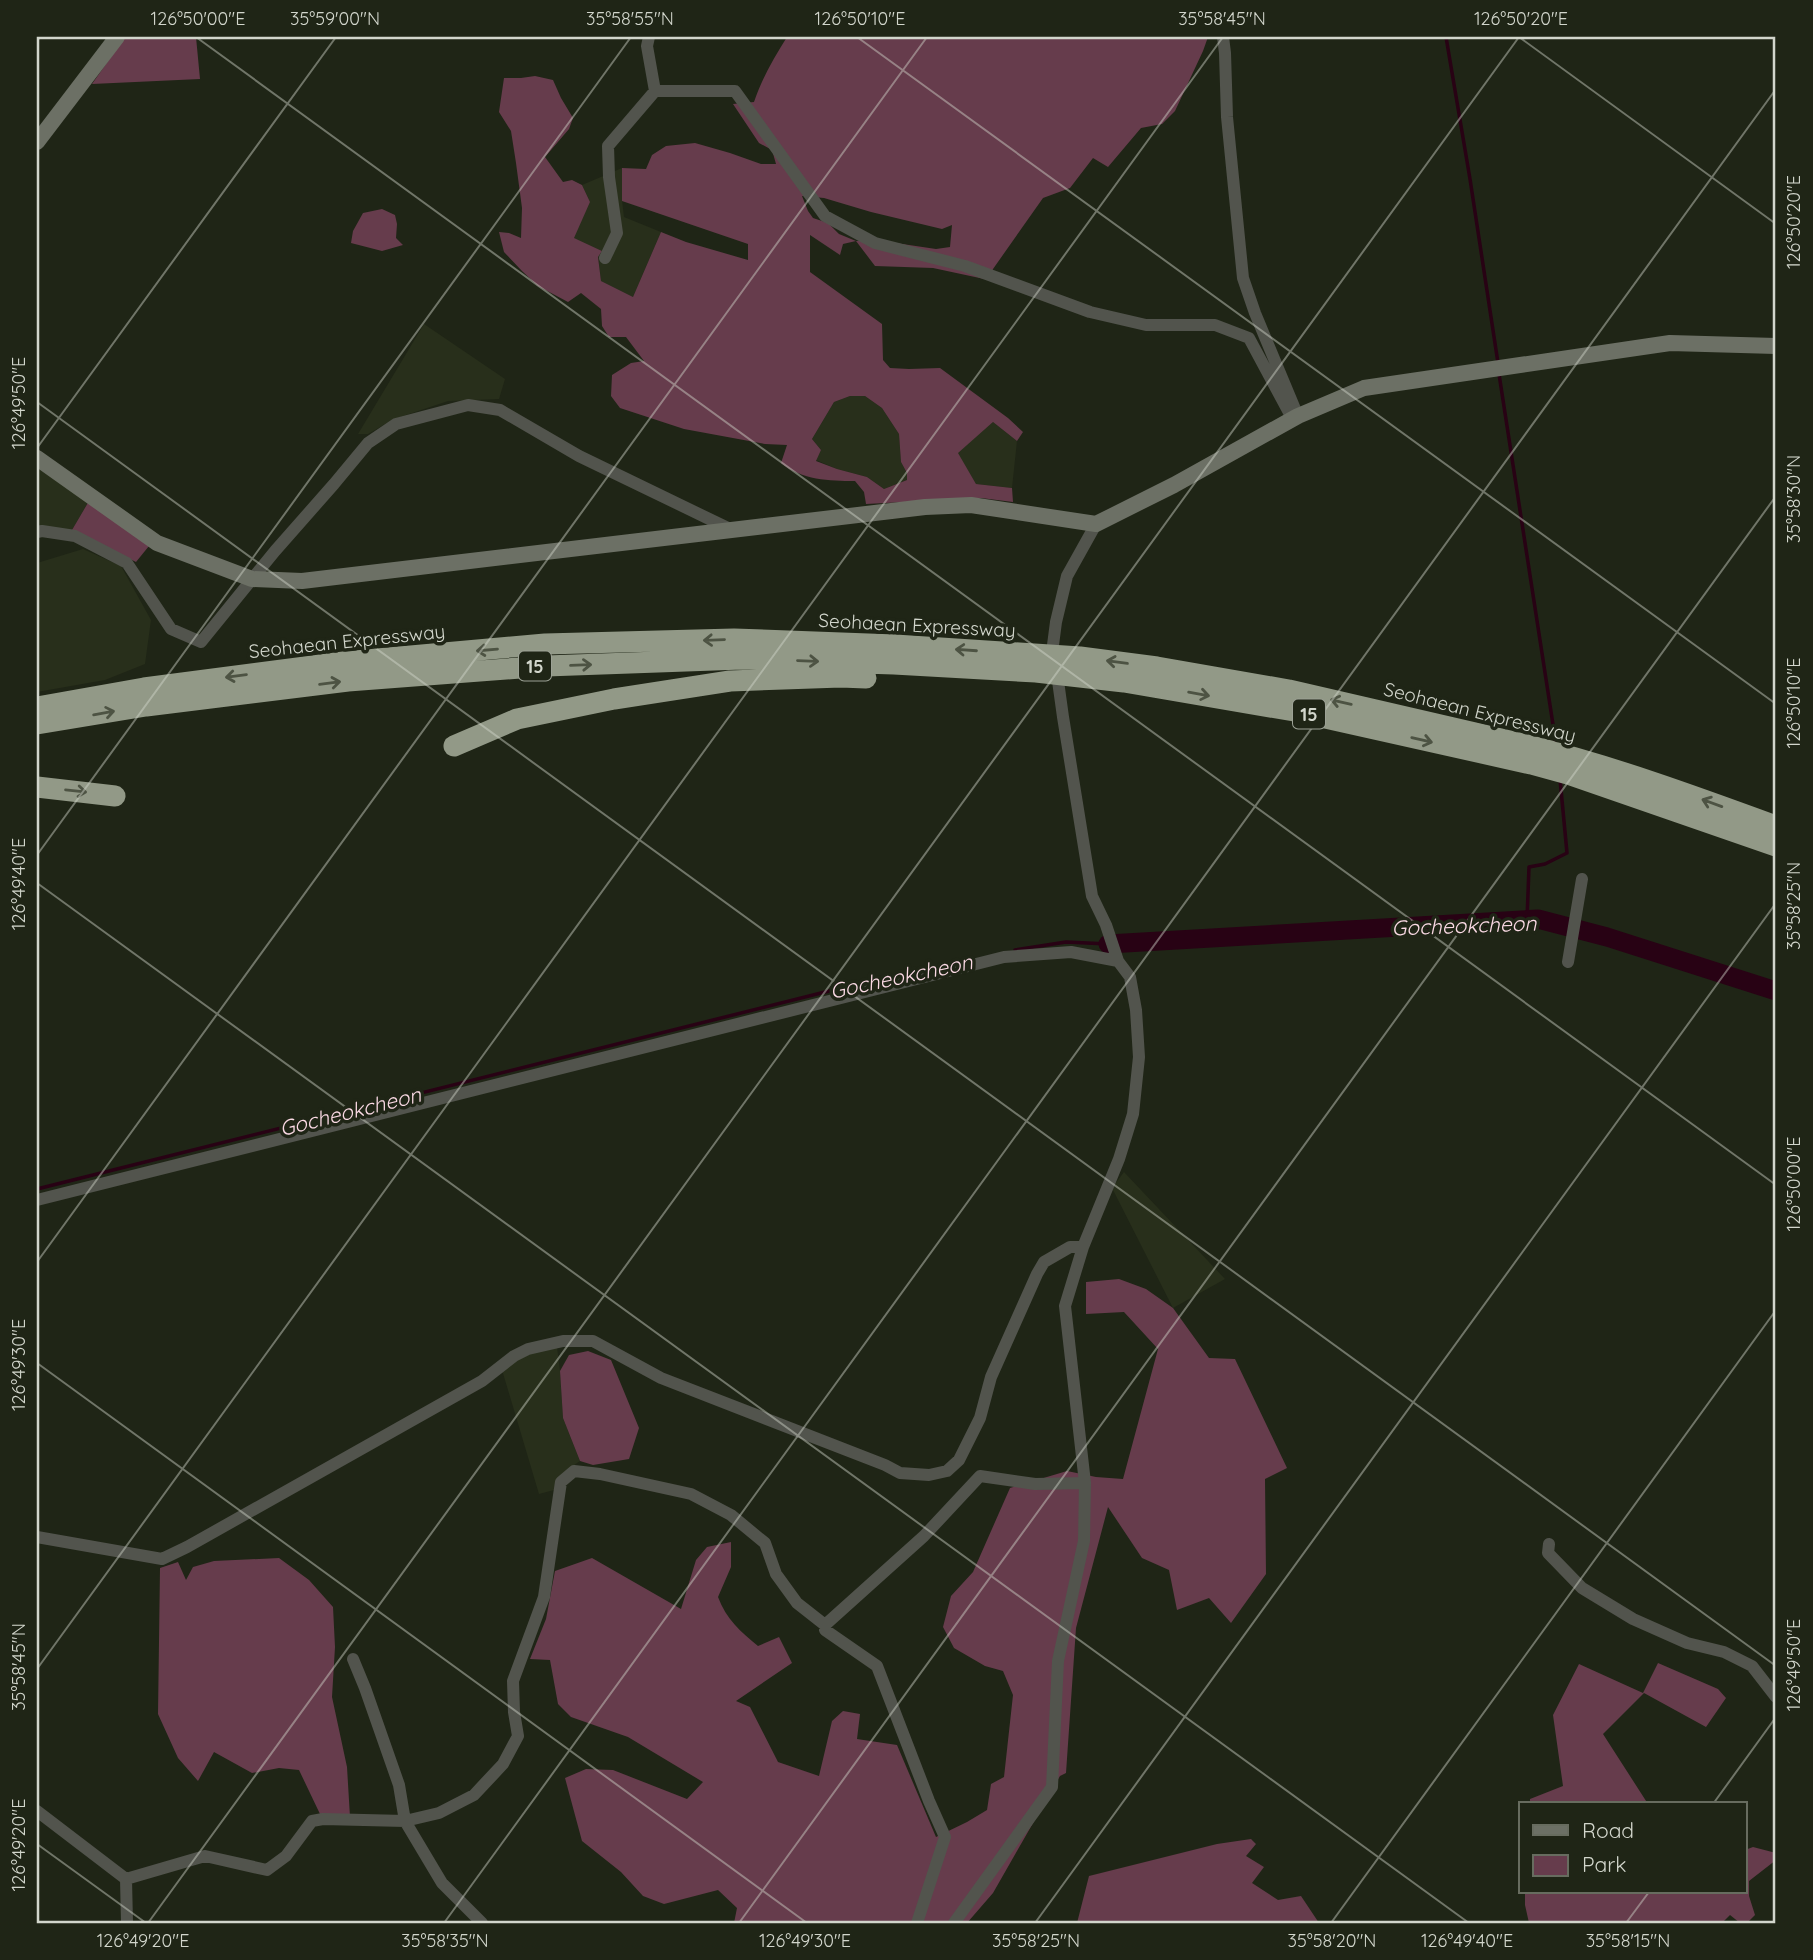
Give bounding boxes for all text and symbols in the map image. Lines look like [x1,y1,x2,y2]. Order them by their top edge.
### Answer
text: 126°50'00"E [151,7,245,30]
text: 35°59'00"N [290,7,380,30]
text: 35°58'55"N [586,7,674,30]
text: 126°50'10"E [815,7,905,30]
text: 35°58'45"N [1178,7,1266,30]
text: 126°50'20"E [1474,7,1568,30]
text: 126°50'20"E [1782,175,1805,269]
text: 126°49'50"E [7,357,30,449]
text: 35°58'30"N [1782,455,1805,543]
street label: Seohaean Expressway [818,608,1016,642]
street label: Seohaean Expressway [248,619,446,663]
one-way arrow [703,633,726,647]
one-way arrow [955,643,977,656]
one-way arrow [476,644,498,657]
road number: 15 [519,652,551,680]
one-way arrow [796,655,819,668]
one-way arrow [1107,655,1129,668]
one-way arrow [569,658,592,671]
text: 126°50'10"E [1782,658,1805,748]
one-way arrow [225,670,248,683]
one-way arrow [318,676,340,689]
street label: Seohaean Expressway [1381,676,1579,748]
one-way arrow [1187,688,1210,701]
one-way arrow [1330,695,1353,708]
road number: 15 [1293,700,1325,728]
one-way arrow [92,706,115,719]
one-way arrow [1410,733,1433,747]
one-way arrow [64,785,87,798]
one-way arrow [1702,796,1724,808]
text: 126°49'40"E [7,838,30,930]
text: 35°58'25"N [1782,862,1805,950]
water label: Gocheokcheon [1391,909,1538,941]
water label: Gocheokcheon [827,948,975,1004]
water label: Gocheokcheon [277,1081,424,1141]
text: 126°50'00"E [1782,1137,1805,1231]
text: 126°49'30"E [7,1319,30,1411]
text: 126°49'50"E [1782,1619,1805,1711]
text: 35°58'45"N [7,1623,30,1711]
text: 126°49'20"E [7,1799,30,1891]
legend [1519,1802,1746,1894]
text: Road [1582,1817,1634,1843]
text: Park [1582,1851,1626,1877]
text: 126°49'20"E [97,1929,189,1952]
text: 35°58'35"N [401,1929,489,1952]
text: 126°49'30"E [759,1929,851,1952]
text: 35°58'25"N [992,1929,1080,1952]
text: 35°58'20"N [1288,1929,1376,1952]
text: 126°49'40"E [1421,1929,1513,1952]
text: 35°58'15"N [1586,1929,1670,1952]

